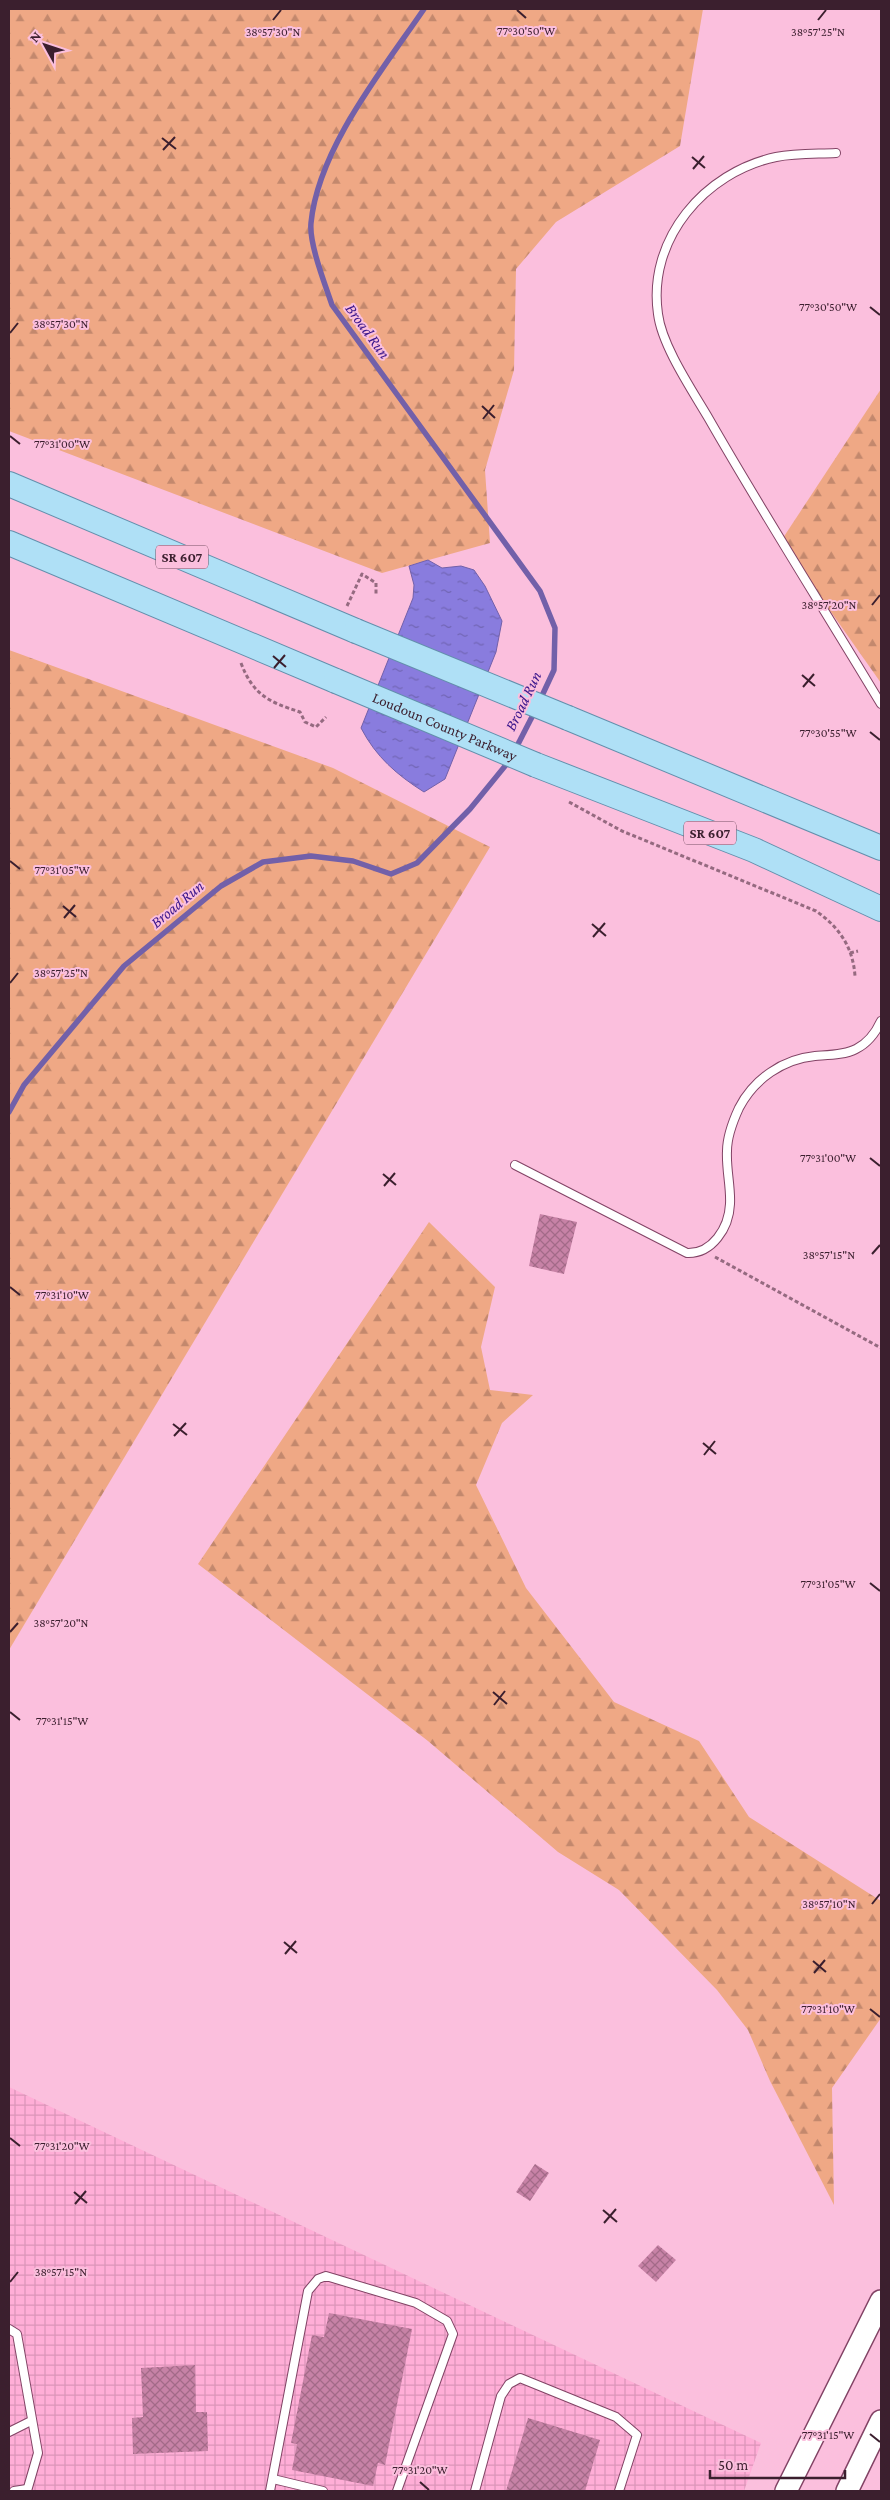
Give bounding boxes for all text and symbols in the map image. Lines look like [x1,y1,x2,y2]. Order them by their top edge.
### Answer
north arrow [20,20,70,70]
text: 77°30'50"W [497,24,555,38]
text: 38°57'30"N [246,25,300,39]
text: 38°57'25"N [791,25,845,39]
text: N [26,27,45,45]
water label: Broad Run [342,300,394,362]
text: 77°30'50"W [799,300,857,314]
text: 38°57'30"N [34,317,88,331]
text: 77°31'00"W [34,437,90,451]
road number: SR 607 [156,546,208,568]
text: 38°57'20"N [802,598,857,612]
water label: Broad Run [501,669,545,733]
street label: Loudoun County Parkway [370,689,519,765]
text: 77°30'55"W [800,726,856,740]
road number: SR 607 [684,821,736,844]
text: 77°31'05"W [34,863,90,877]
water label: Broad Run [147,877,207,931]
text: 38°57'25"N [34,966,88,980]
text: 77°31'00"W [800,1151,856,1165]
text: 38°57'15"N [803,1248,855,1262]
text: 77°31'10"W [35,1288,89,1302]
text: 77°31'05"W [800,1577,856,1591]
text: 38°57'20"N [34,1616,89,1630]
text: 77°31'15"W [36,1714,88,1728]
text: 38°57'10"N [802,1897,856,1911]
text: 77°31'10"W [801,2002,855,2016]
text: 77°31'20"W [34,2139,90,2153]
text: 38°57'15"N [35,2265,87,2279]
text: 77°31'15"W [802,2428,854,2442]
scale bar [710,2448,845,2480]
text: 50 m [718,2457,748,2473]
text: 77°31'20"W [392,2463,448,2477]

